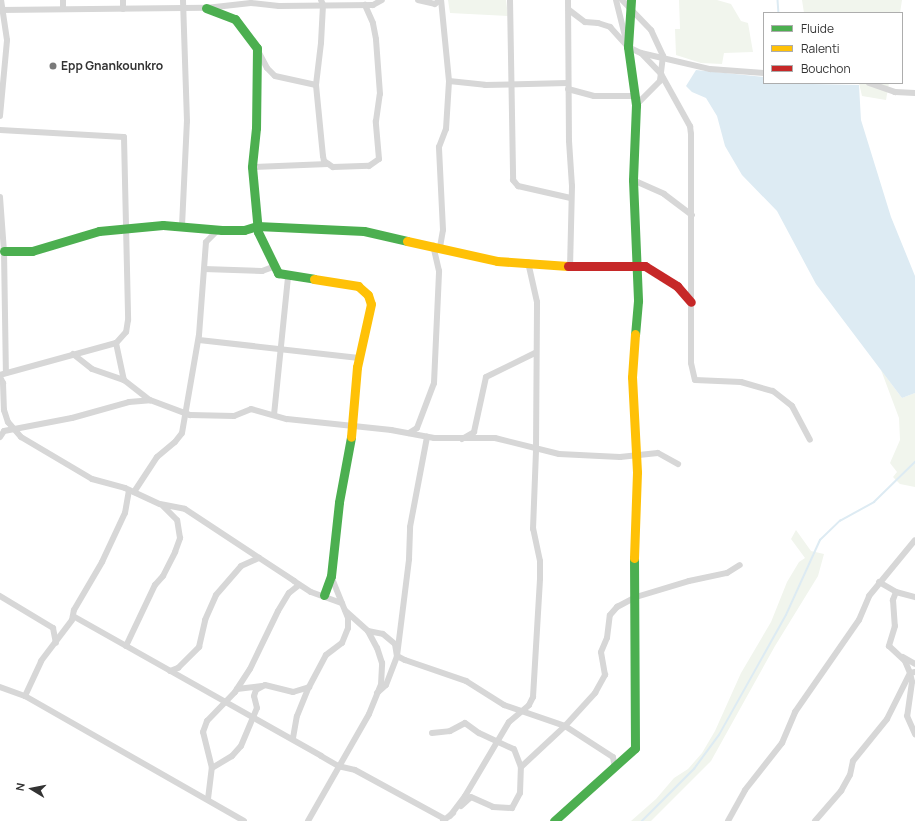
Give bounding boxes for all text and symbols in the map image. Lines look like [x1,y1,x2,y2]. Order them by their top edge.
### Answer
legend [763,12,903,84]
text: Fluide [801,20,834,37]
text: Ralenti [801,40,840,57]
place label: Epp Gnankounkro [61,59,163,73]
text: Bouchon [801,60,851,77]
marker: Epp Gnankounkro [48,61,58,71]
north arrow [12,769,52,809]
text: N [12,782,28,792]

